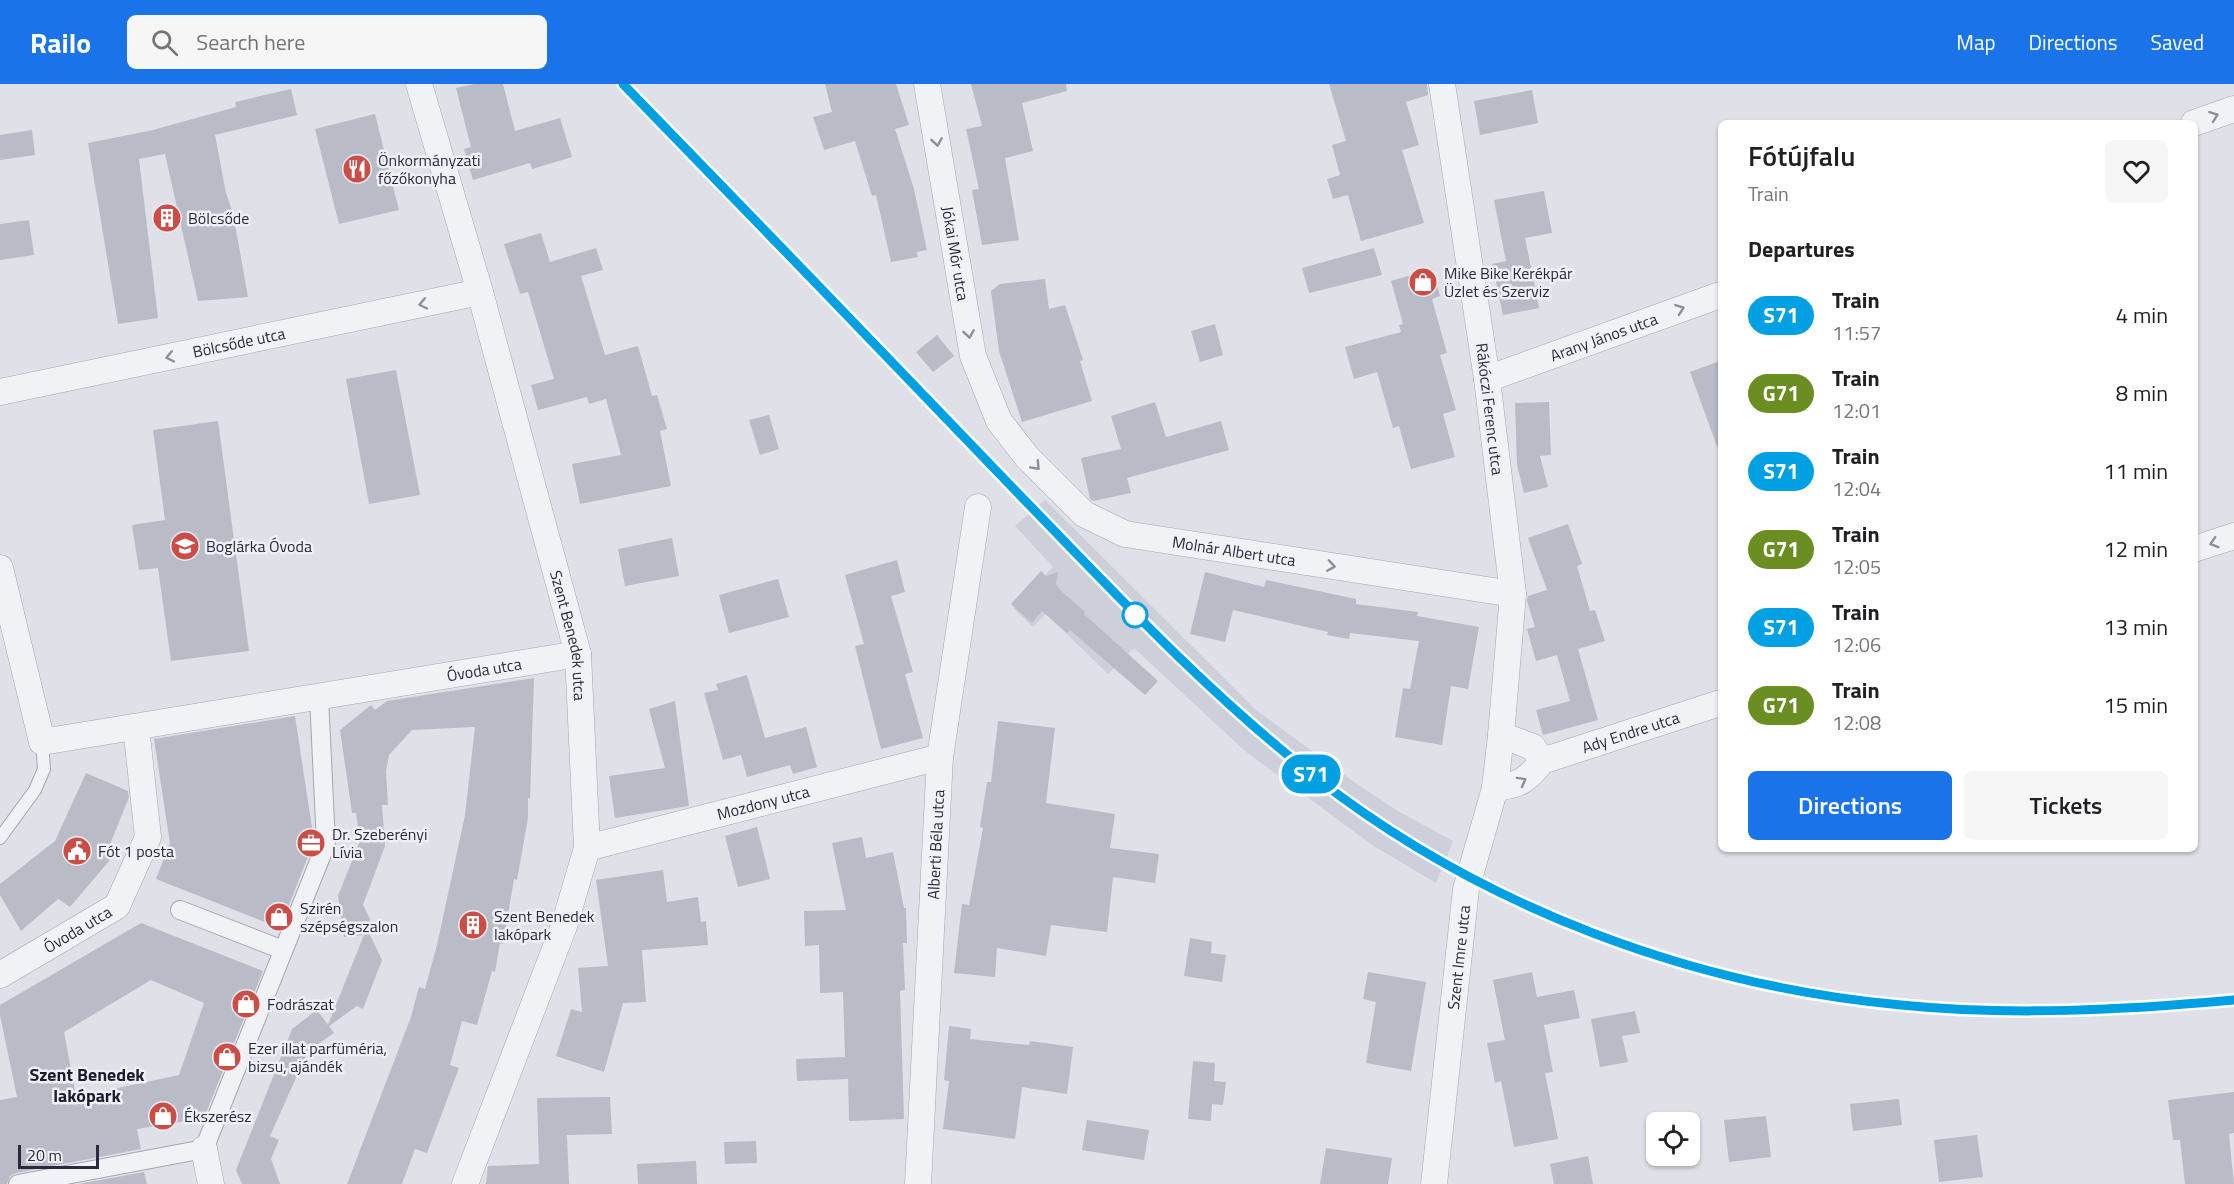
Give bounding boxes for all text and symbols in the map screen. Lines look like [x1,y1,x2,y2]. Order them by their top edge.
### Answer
search box [127,15,547,69]
text: Railo [30,21,91,64]
text: Search here [196,25,305,59]
icon: search [148,26,181,59]
text: Map [1956,26,1996,58]
text: Directions [2029,26,2118,58]
text: Saved [2151,26,2204,58]
one-way arrow [2208,111,2219,124]
text: Fótújfalu [1748,134,1855,177]
one-way arrow [930,136,943,146]
button: heart [2105,140,2168,203]
place label: Önkormányzati főzőkonyha [378,148,481,190]
restaurant icon: Önkormányzati főzőkonyha [341,153,373,185]
text: Train [1748,178,1789,209]
building icon: Bölcsőde [151,202,183,234]
street label: Jókai Mór utca [936,204,975,303]
place label: Bölcsőde [188,206,249,230]
text: Departures [1748,232,1855,266]
place label: Mike Bike Kerékpár Üzlet és Szerviz [1444,261,1573,303]
shop icon: Mike Bike Kerékpár Üzlet és Szerviz [1407,266,1439,298]
text: Train [1832,283,1880,317]
one-way arrow [418,297,428,310]
text: 4 min [2116,298,2168,332]
text: S71 [1764,299,1798,331]
one-way arrow [1674,304,1685,317]
street label: Arany János utca [1547,307,1661,367]
text: 11:57 [1832,317,1881,348]
street label: Bölcsőde utca [190,321,287,364]
one-way arrow [962,329,975,339]
street label: Rákóczi Ferenc utca [1470,342,1510,476]
one-way arrow [165,350,175,363]
text: Train [1832,361,1880,395]
text: 8 min [2116,376,2168,410]
text: G71 [1763,377,1799,409]
text: 12:01 [1832,395,1881,426]
text: Train [1832,439,1880,473]
text: 11 min [2103,454,2168,488]
text: S71 [1764,455,1798,487]
one-way arrow [1029,460,1040,470]
text: 12:04 [1832,473,1881,504]
text: Train [1832,517,1880,551]
street label: Molnár Albert utca [1170,529,1298,572]
school or university icon: Boglárka Óvoda [169,530,201,562]
text: 12 min [2103,532,2168,566]
text: G71 [1763,533,1799,565]
place label: Boglárka Óvoda [206,534,312,558]
one-way arrow [2209,535,2220,548]
text: 12:05 [1832,551,1881,582]
one-way arrow [1326,559,1335,571]
street label: Szent Benedek utca [544,567,592,701]
text: Train [1832,595,1880,629]
unlabelled marker [1122,602,1148,628]
text: 13 min [2103,610,2168,644]
text: S71 [1764,611,1798,643]
text: 12:06 [1832,629,1881,660]
street label: Óvoda utca [445,651,523,687]
text: Train [1832,673,1880,707]
text: 15 min [2103,688,2168,722]
text: G71 [1763,689,1799,721]
street label: Ady Endre utca [1579,705,1682,759]
text: 12:08 [1832,707,1881,738]
line badge: S71 [1276,754,1346,794]
text: S71 [1294,758,1328,790]
button: Directions [1748,771,1952,840]
button: Tickets [1964,771,2168,840]
one-way arrow [1516,777,1526,788]
street label: Mozdony utca [714,779,812,826]
street label: Alberti Béla utca [921,789,950,900]
place label: Dr. Szeberényi Lívia [332,822,428,864]
office icon: Dr. Szeberényi Lívia [295,827,327,859]
public building icon: Fót 1 posta [61,835,93,867]
place label: Fót 1 posta [98,839,174,863]
place label: Szirén szépségszalon [300,896,398,938]
street label: Óvoda utca [39,900,116,959]
shop icon: Szirén szépségszalon [263,901,295,933]
place label: Szent Benedek lakópark [494,904,595,946]
street label: Szent Imre utca [1441,904,1476,1011]
building icon: Szent Benedek lakópark [457,909,489,941]
shop icon: Fodrászat [230,988,262,1020]
place label: Fodrászat [267,992,334,1016]
place label: Ezer illat parfüméria, bizsu, ajándék [248,1036,387,1078]
shop icon: Ezer illat parfüméria, bizsu, ajándék [211,1041,243,1073]
district label: Szent Benedek lakópark [29,1061,145,1109]
shop icon: Ékszerész [147,1100,179,1132]
place label: Ékszerész [184,1104,251,1128]
map controls [1646,1112,1700,1166]
button: locate [1646,1112,1700,1166]
scale bar [18,1142,99,1170]
text: 20 m [27,1143,62,1167]

